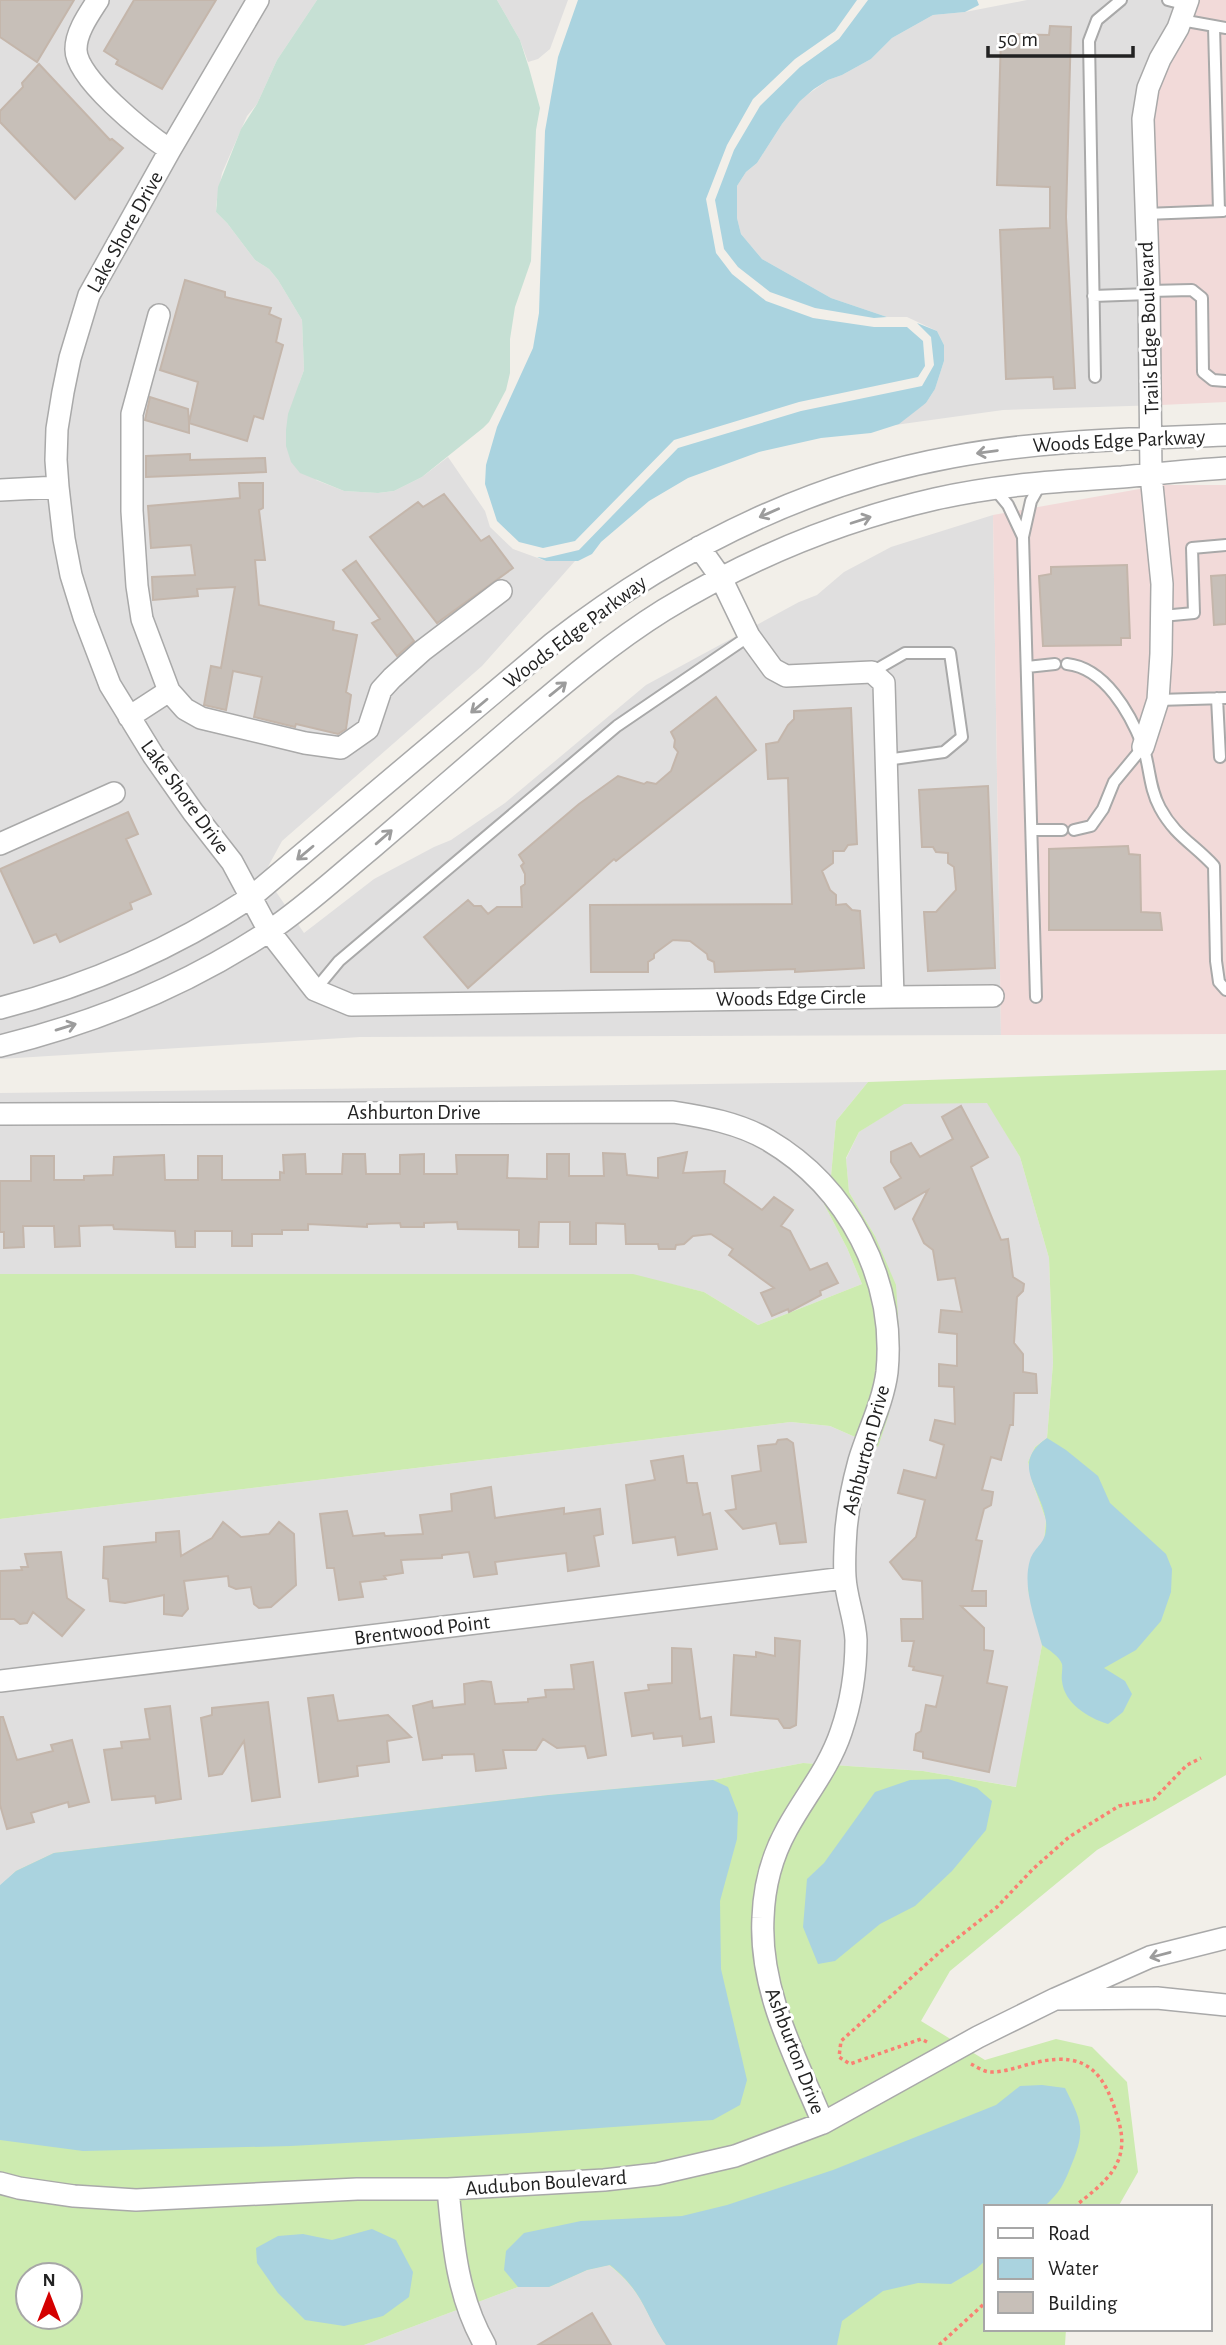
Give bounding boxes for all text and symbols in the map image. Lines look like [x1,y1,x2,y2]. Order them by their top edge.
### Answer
scale bar [988,14,1133,58]
text: 50 m [998,29,1038,50]
street label: Lake Shore Drive [83,168,167,296]
street label: Trails Edge Boulevard [1135,241,1163,415]
street label: Woods Edge Parkway [1032,426,1206,456]
one-way arrow [976,445,999,458]
one-way arrow [759,507,780,520]
one-way arrow [850,513,872,526]
street label: Woods Edge Parkway [500,572,650,692]
one-way arrow [548,682,566,697]
one-way arrow [470,698,488,714]
street label: Lake Shore Drive [137,736,233,858]
one-way arrow [375,829,393,845]
one-way arrow [296,845,314,860]
street label: Woods Edge Circle [716,986,866,1010]
one-way arrow [54,1020,76,1033]
street label: Ashburton Drive [347,1102,481,1123]
street label: Ashburton Drive [839,1383,893,1517]
street label: Brentwood Point [353,1611,491,1649]
one-way arrow [1149,1949,1172,1962]
street label: Ashburton Drive [761,1985,829,2117]
street label: Audubon Boulevard [465,2167,628,2199]
legend [984,2205,1212,2331]
text: Road [1048,2223,1090,2244]
text: Water [1048,2258,1098,2279]
north arrow [14,2261,84,2331]
text: N [42,2271,56,2290]
text: Building [1048,2293,1118,2314]

